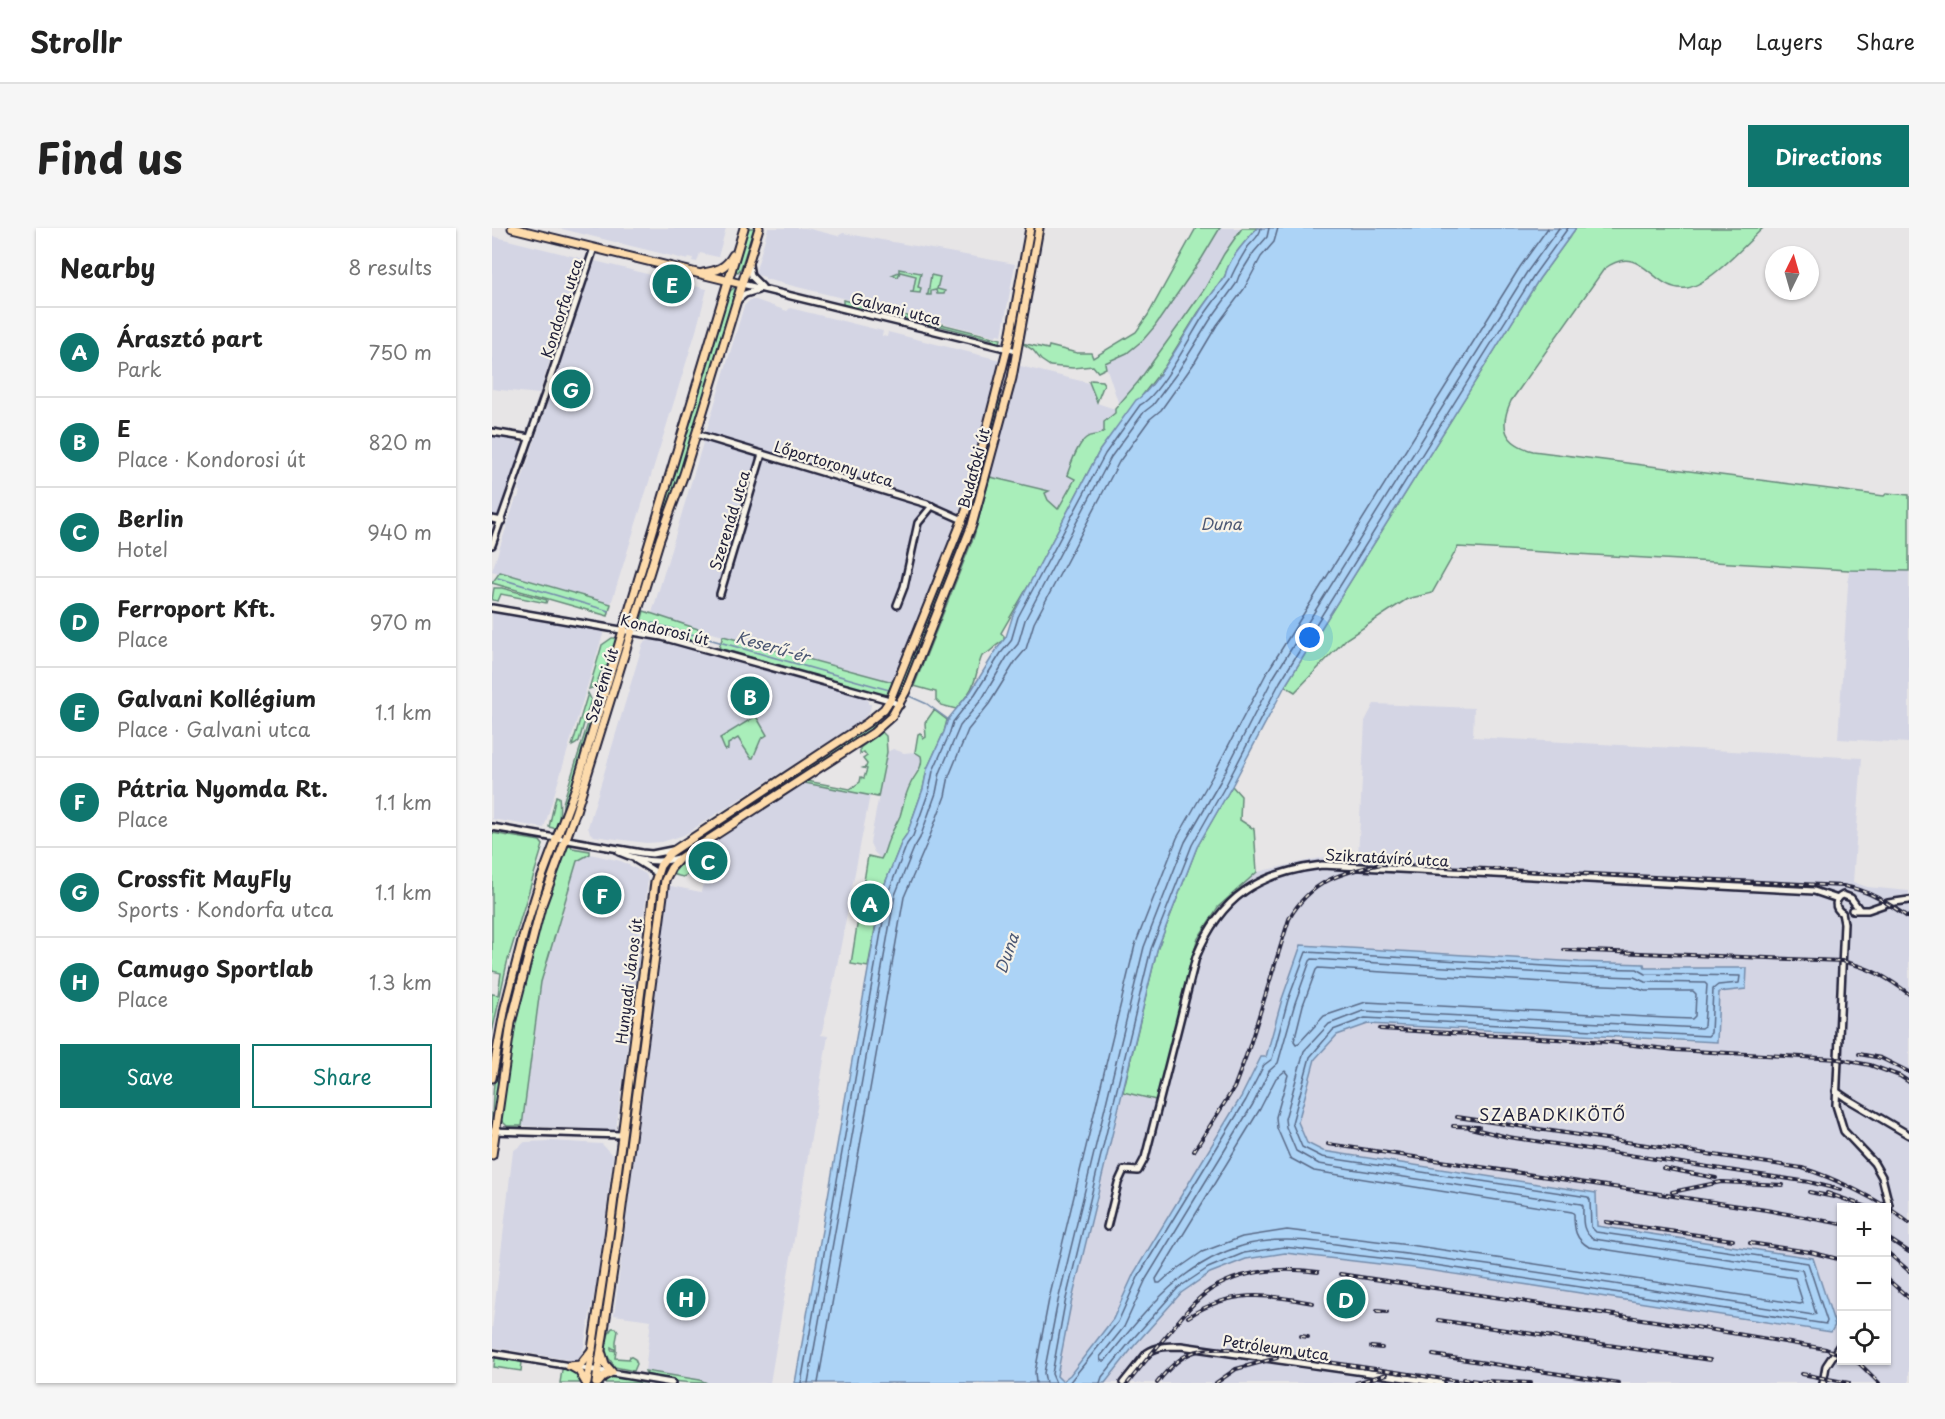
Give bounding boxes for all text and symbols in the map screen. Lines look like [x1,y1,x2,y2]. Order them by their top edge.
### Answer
text: Strollr [30,20,122,63]
text: Map [1678,25,1722,57]
text: Layers [1755,25,1823,57]
text: Share [1856,25,1915,57]
text: Find us [36,125,183,188]
button: Directions [1748,125,1909,187]
north arrow [1765,246,1819,300]
text: Nearby [60,248,155,287]
text: 8 results [348,252,432,282]
street label: Kondorfa utca [534,255,588,361]
pin: E [652,262,692,306]
street label: Galvani utca [849,286,943,330]
text: Árasztó part [117,321,263,354]
text: A [72,337,87,367]
text: 750 m [369,337,432,367]
text: Park [117,354,162,384]
pin: G [552,366,590,412]
text: E [117,411,131,444]
street label: Budafoki út [951,425,995,511]
text: B [73,427,86,457]
text: 820 m [369,427,432,457]
street label: Lőportorony utca [772,434,897,492]
text: Place · Kondorosi út [117,444,306,474]
street label: Szerenád utca [703,467,755,573]
text: Berlin [117,501,184,534]
water label: Duna [1200,511,1243,535]
text: C [72,517,87,547]
text: 940 m [367,517,432,547]
text: Hotel [117,534,168,564]
text: Ferroport Kft. [117,591,275,624]
text: D [72,607,87,637]
text: 970 m [370,607,432,637]
street label: Kondorosi út [618,608,712,650]
your location [1295,623,1324,652]
text: Place [117,624,168,654]
water label: Keserű-ér [733,624,815,669]
street label: Szerémi út [579,645,623,725]
pin: B [730,674,770,718]
text: Galvani Kollégium [117,681,316,714]
text: E [73,697,86,727]
text: 1.1 km [375,697,432,727]
text: Place · Galvani utca [117,714,310,744]
text: Pátria Nyomda Rt. [117,771,328,804]
text: F [74,787,85,817]
text: 1.1 km [375,787,432,817]
text: Place [117,804,168,834]
pin: C [688,838,728,884]
street label: Szikratávíró utca [1325,842,1450,872]
text: Crossfit MayFly [117,861,292,894]
pin: F [582,872,622,918]
text: G [71,877,88,907]
text: 1.1 km [375,877,432,907]
pin: A [850,880,890,926]
text: Sports · Kondorfa utca [117,894,333,924]
street label: Hunyadi János út [609,917,647,1045]
water label: Duna [988,929,1024,976]
text: Camugo Sportlab [117,951,314,984]
text: H [72,967,87,997]
text: 1.3 km [369,967,432,997]
text: Place [117,984,168,1014]
button: Save [60,1044,240,1108]
button: Share [252,1044,432,1108]
district label: SZABADKIKÖTŐ [1479,1102,1627,1126]
map controls [1837,1203,1891,1365]
button: + [1837,1203,1891,1257]
button: − [1837,1257,1891,1311]
pin: H [666,1276,706,1320]
pin: D [1326,1276,1366,1322]
button: locate [1837,1311,1891,1365]
street label: Petróleum utca [1221,1328,1331,1366]

